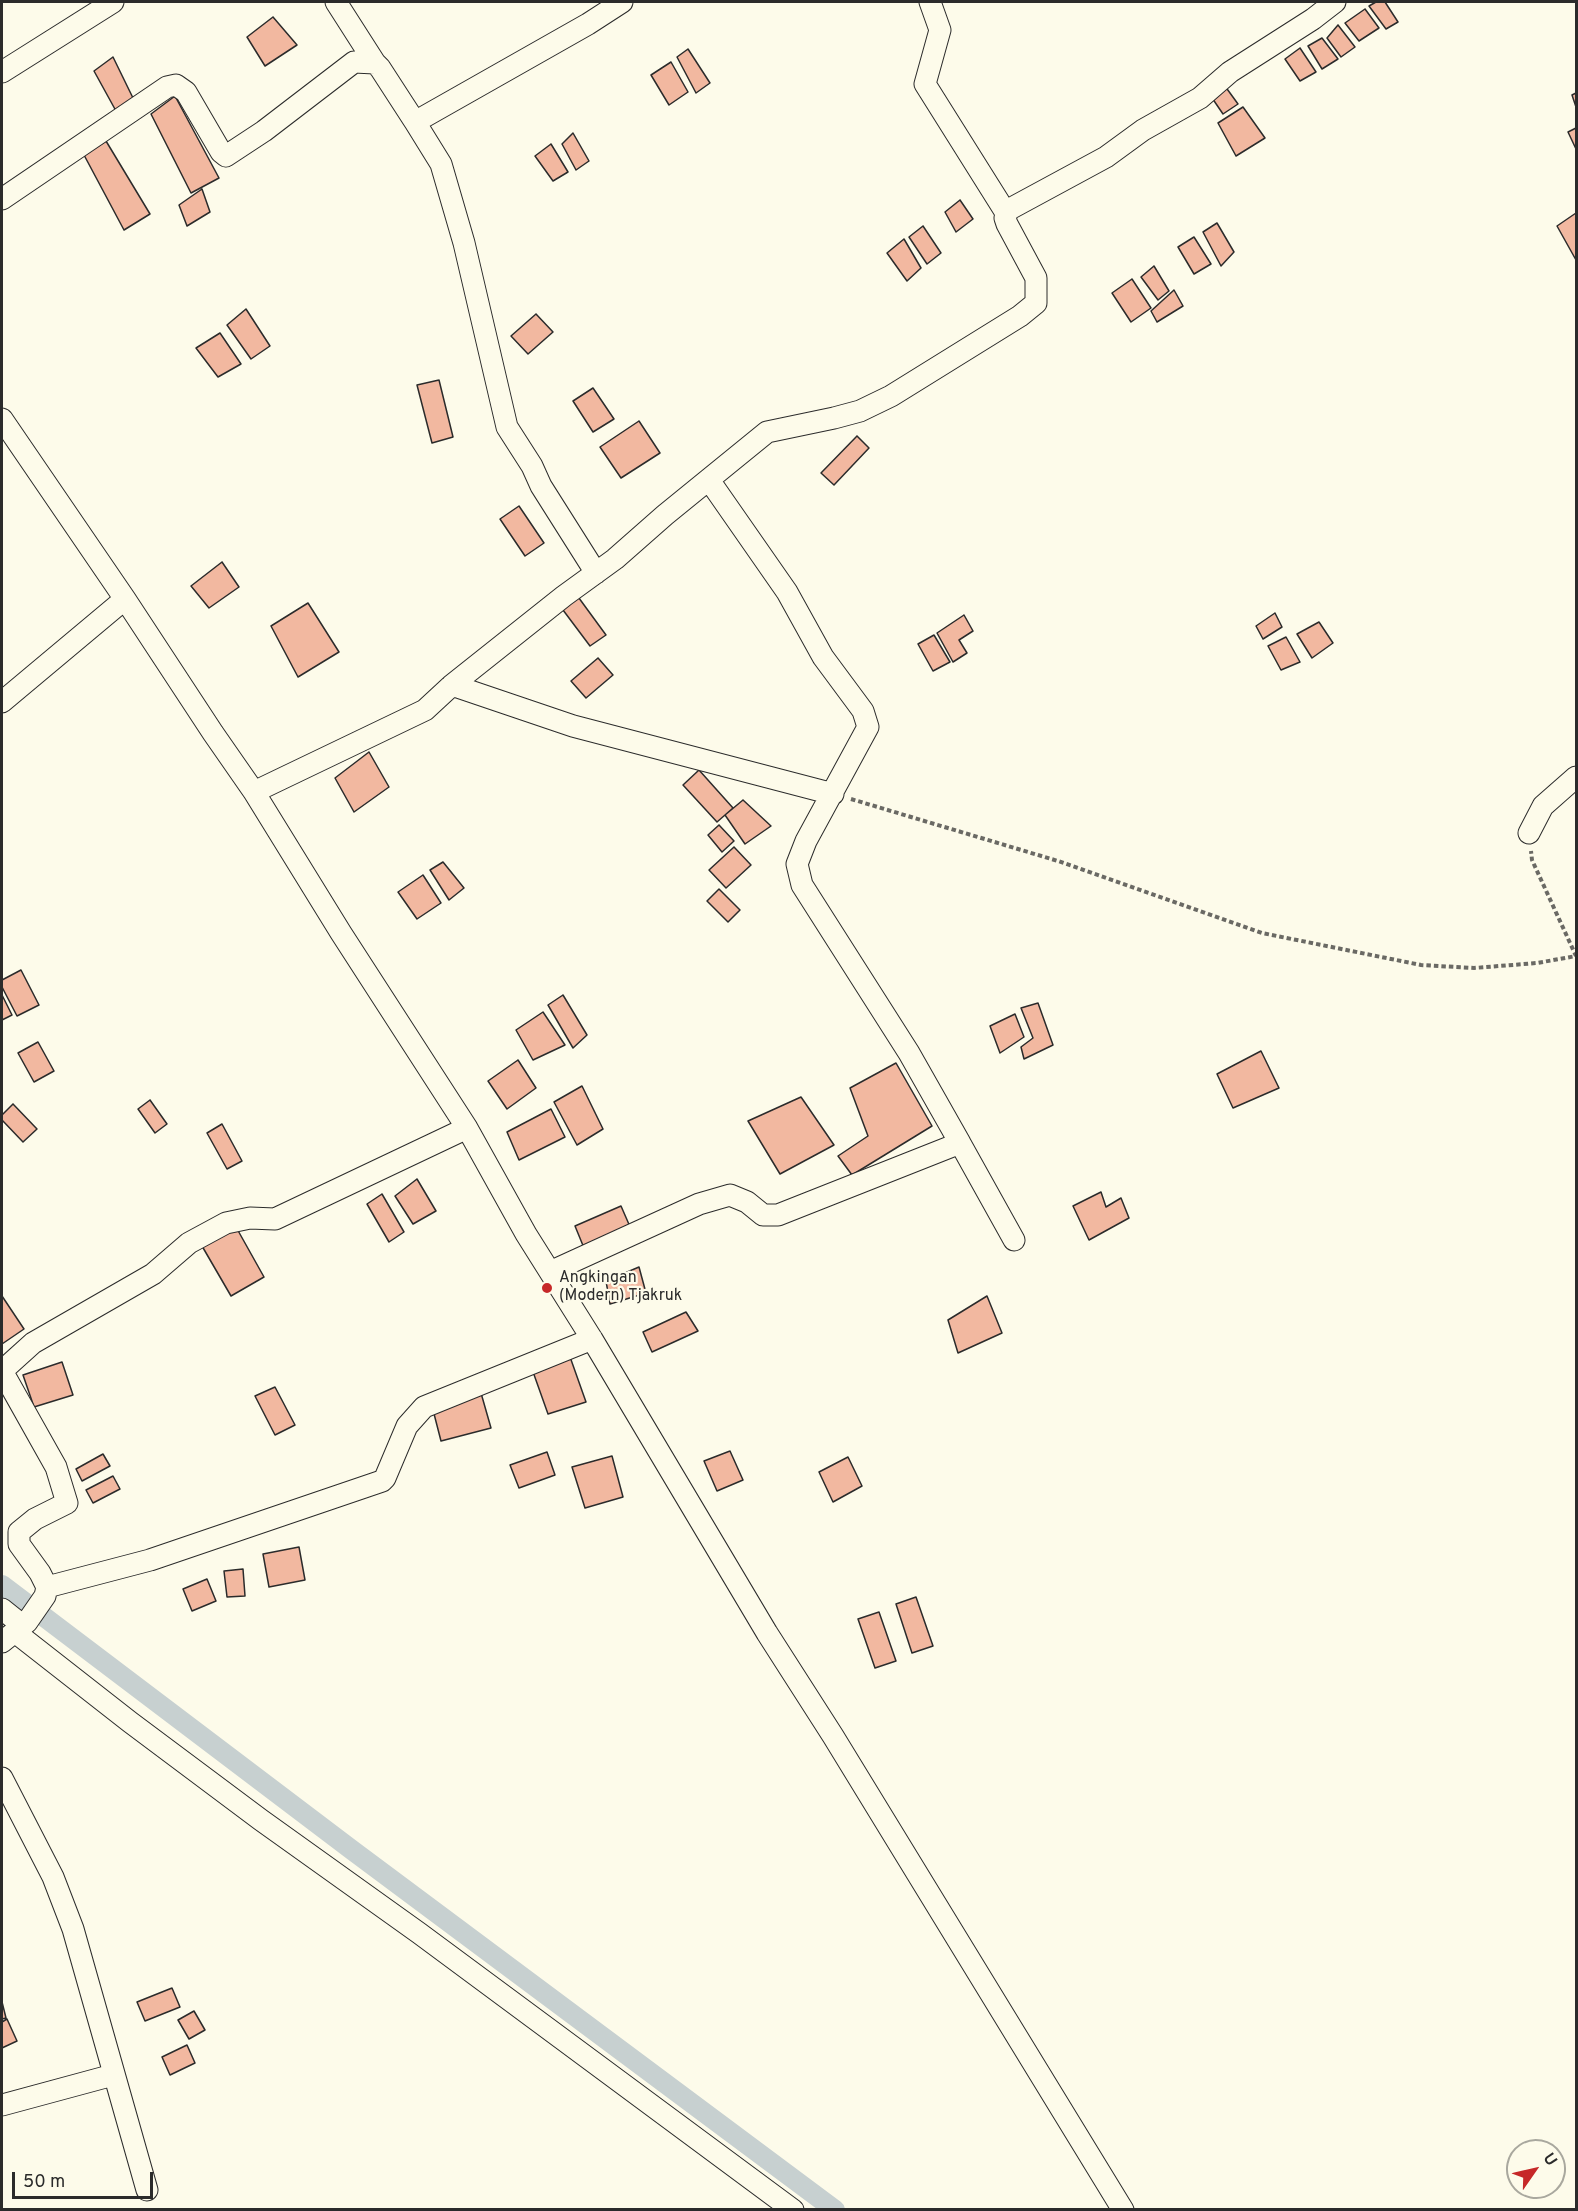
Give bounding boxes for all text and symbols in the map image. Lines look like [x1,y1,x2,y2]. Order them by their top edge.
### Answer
place label: Angkingan (Modern) Tjakruk [559,1269,682,1307]
marker: Angkingan (Modern) Tjakruk [540,1281,554,1295]
north arrow [1506,2139,1566,2199]
text: U [1538,2150,1561,2170]
scale bar [15,2160,156,2198]
text: 50 m [23,2171,65,2194]

